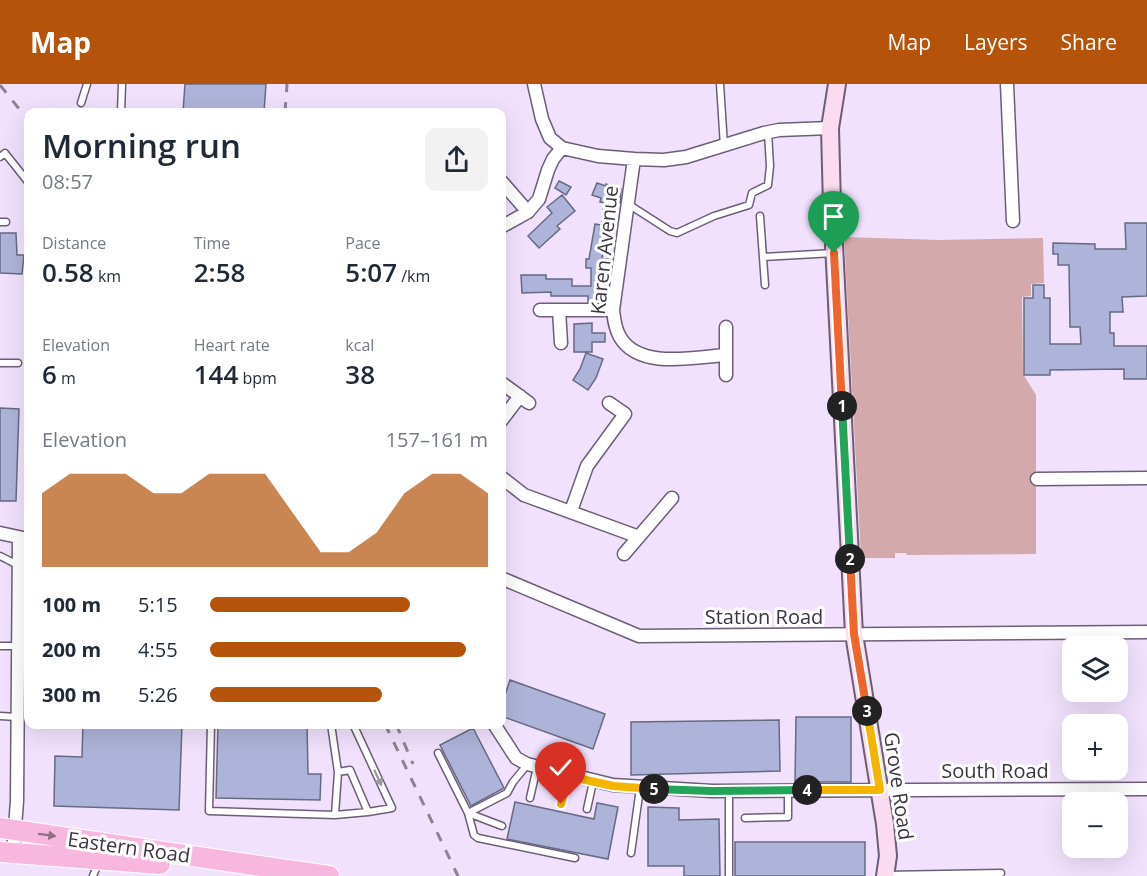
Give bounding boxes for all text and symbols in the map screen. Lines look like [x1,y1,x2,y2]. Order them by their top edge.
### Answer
text: Map [30,23,91,61]
text: Map [888,28,931,56]
text: Layers [964,28,1028,56]
text: Share [1061,28,1117,56]
text: Morning run [42,123,241,168]
button: share [425,128,488,191]
text: 08:57 [42,168,93,195]
street label: Karen Avenue [584,184,624,316]
pin [808,191,859,253]
icon: arrive [817,200,850,233]
text: Distance [42,232,106,254]
text: Time [194,232,230,254]
text: Pace [345,232,381,254]
text: 0.58 [42,254,94,290]
text: 2:58 [194,254,245,290]
text: 5:07 [345,254,397,290]
text: km [94,265,121,287]
text: /km [397,265,430,287]
text: Elevation [42,334,110,356]
text: Heart rate [194,334,270,356]
text: kcal [345,334,374,356]
text: 6 [42,356,57,392]
text: 144 [194,356,238,392]
text: 38 [345,356,375,392]
text: m [57,367,76,389]
text: bpm [238,367,277,389]
pin: 1 [827,391,857,421]
text: 1 [837,395,847,417]
text: Elevation [42,426,127,453]
text: 157–161 m [386,426,488,453]
pin: 2 [835,544,865,574]
text: 2 [845,548,855,570]
text: 100 m [42,591,101,618]
text: 5:15 [138,591,178,618]
street label: Station Road [705,603,823,630]
text: 200 m [42,636,101,663]
text: 4:55 [138,636,178,663]
map controls [1062,636,1128,858]
button: layers [1062,636,1128,702]
text: 300 m [42,681,101,708]
text: 5:26 [138,681,178,708]
pin: 3 [852,696,882,726]
text: 3 [862,700,872,722]
button: + [1062,714,1128,780]
street label: Grove Road [878,730,920,842]
pin [535,742,586,804]
icon: check [544,751,577,784]
street label: South Road [941,757,1049,784]
one-way arrow [373,769,382,786]
pin: 5 [639,774,669,804]
pin: 4 [792,775,822,805]
text: 5 [649,778,659,800]
text: 4 [802,779,812,801]
button: − [1062,792,1128,858]
street label: Eastern Road [66,825,192,869]
one-way arrow [37,831,56,840]

